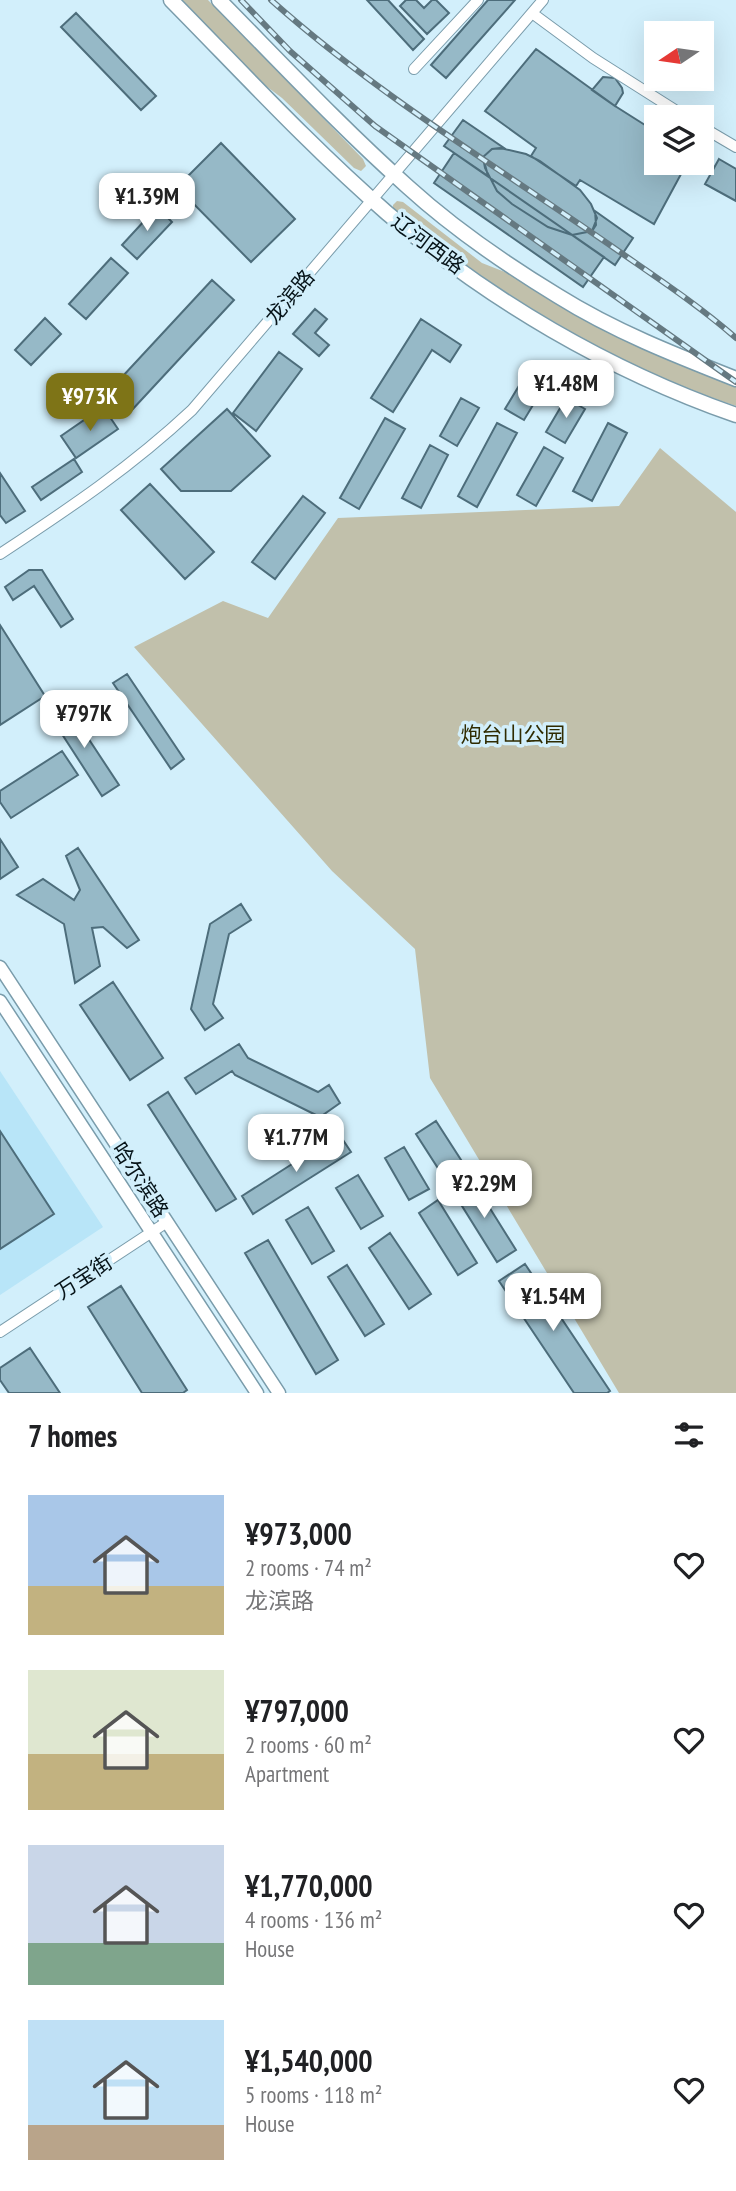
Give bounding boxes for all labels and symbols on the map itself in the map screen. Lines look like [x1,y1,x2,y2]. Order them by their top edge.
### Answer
north arrow [644,21,714,91]
pin: ¥1.39M [90,174,204,233]
street label: 辽河西路 [387,208,470,280]
street label: 龙滨路 [259,264,320,329]
pin: ¥1.48M [509,360,623,420]
pin: ¥973K [41,374,139,433]
pin: ¥797K [35,690,133,750]
park label: 炮台山公园 [461,721,566,748]
pin: ¥1.77M [239,1114,353,1174]
street label: 哈尔滨路 [106,1137,175,1222]
pin: ¥2.29M [427,1160,541,1220]
street label: 万宝街 [50,1248,117,1305]
pin: ¥1.54M [496,1274,610,1333]

